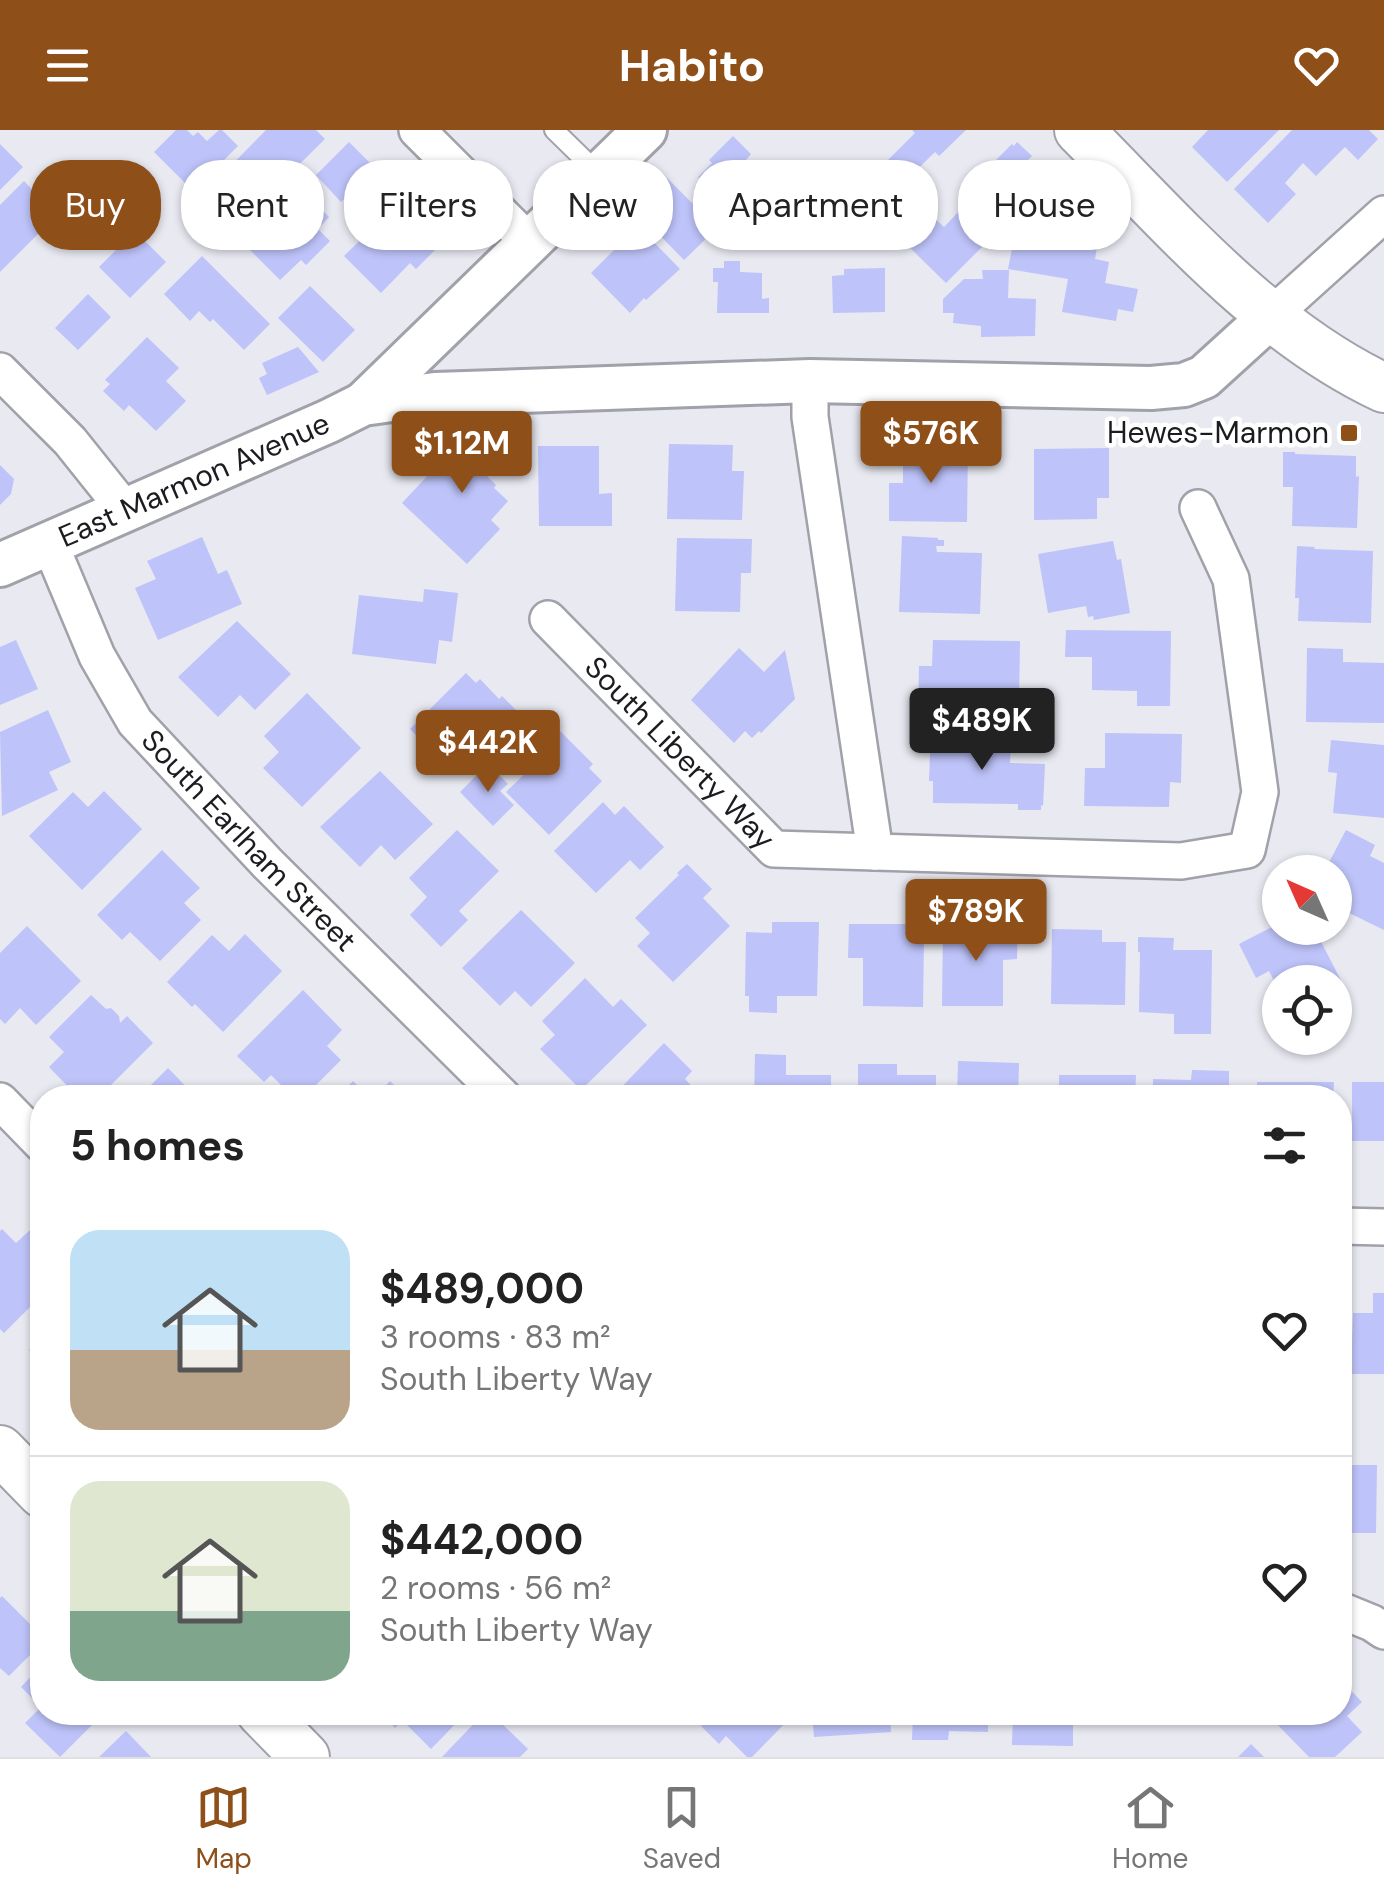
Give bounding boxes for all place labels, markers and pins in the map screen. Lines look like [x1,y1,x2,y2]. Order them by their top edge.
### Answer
pin: $576K [861,401,1001,486]
pin: $1.12M [381,411,543,496]
place label: Hewes-Marmon [1107,413,1329,452]
marker: Hewes-Marmon [1338,422,1360,444]
pin: $489K [912,688,1052,773]
pin: $442K [418,710,558,795]
pin: $789K [906,879,1046,964]

